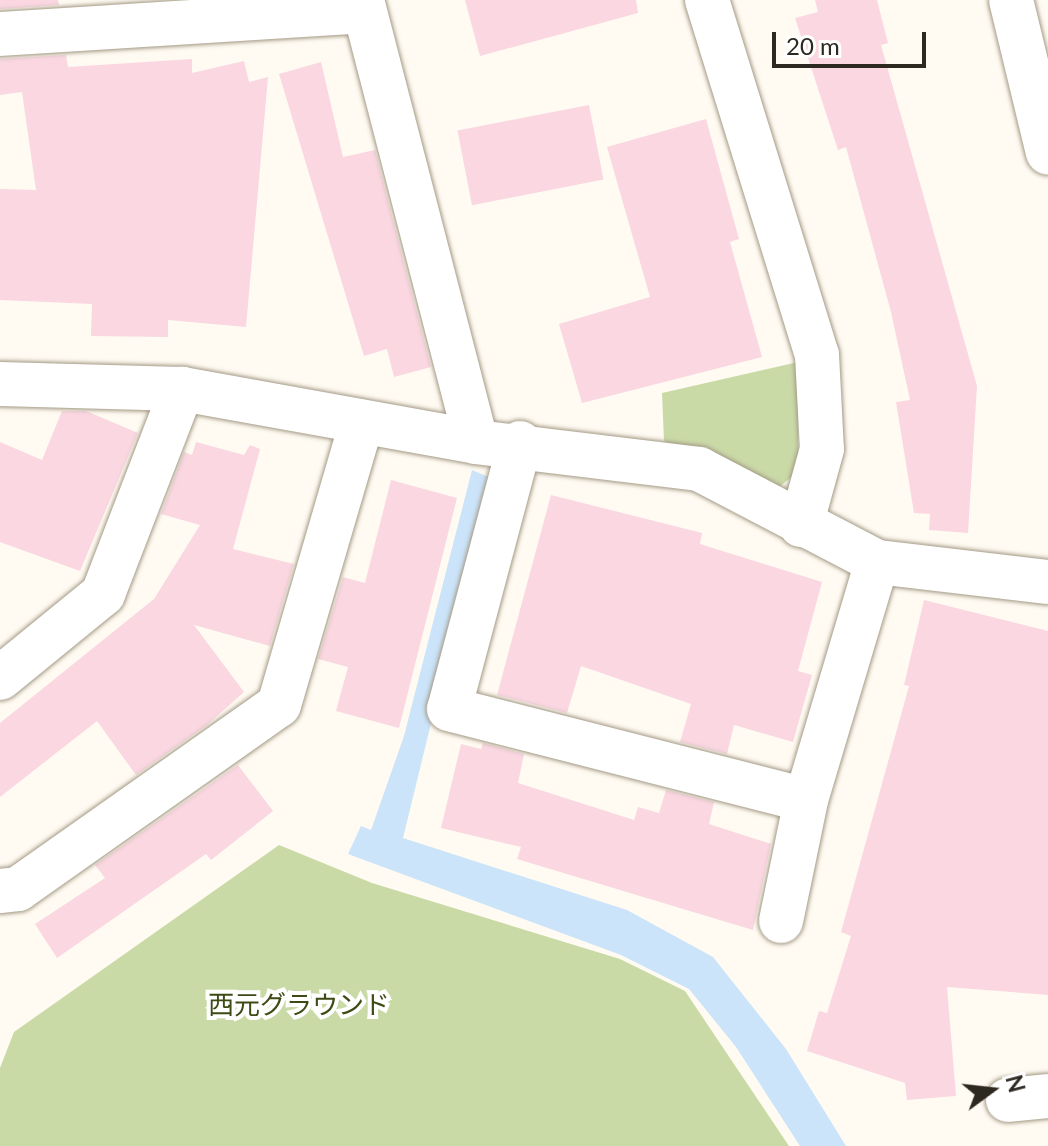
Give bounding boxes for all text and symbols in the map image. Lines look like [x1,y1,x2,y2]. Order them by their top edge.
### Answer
scale bar [776,16,930,66]
text: 20 m [786,31,840,60]
park label: 西元グラウンド [208,989,390,1021]
north arrow [952,1050,1032,1130]
text: N [1000,1072,1031,1095]

